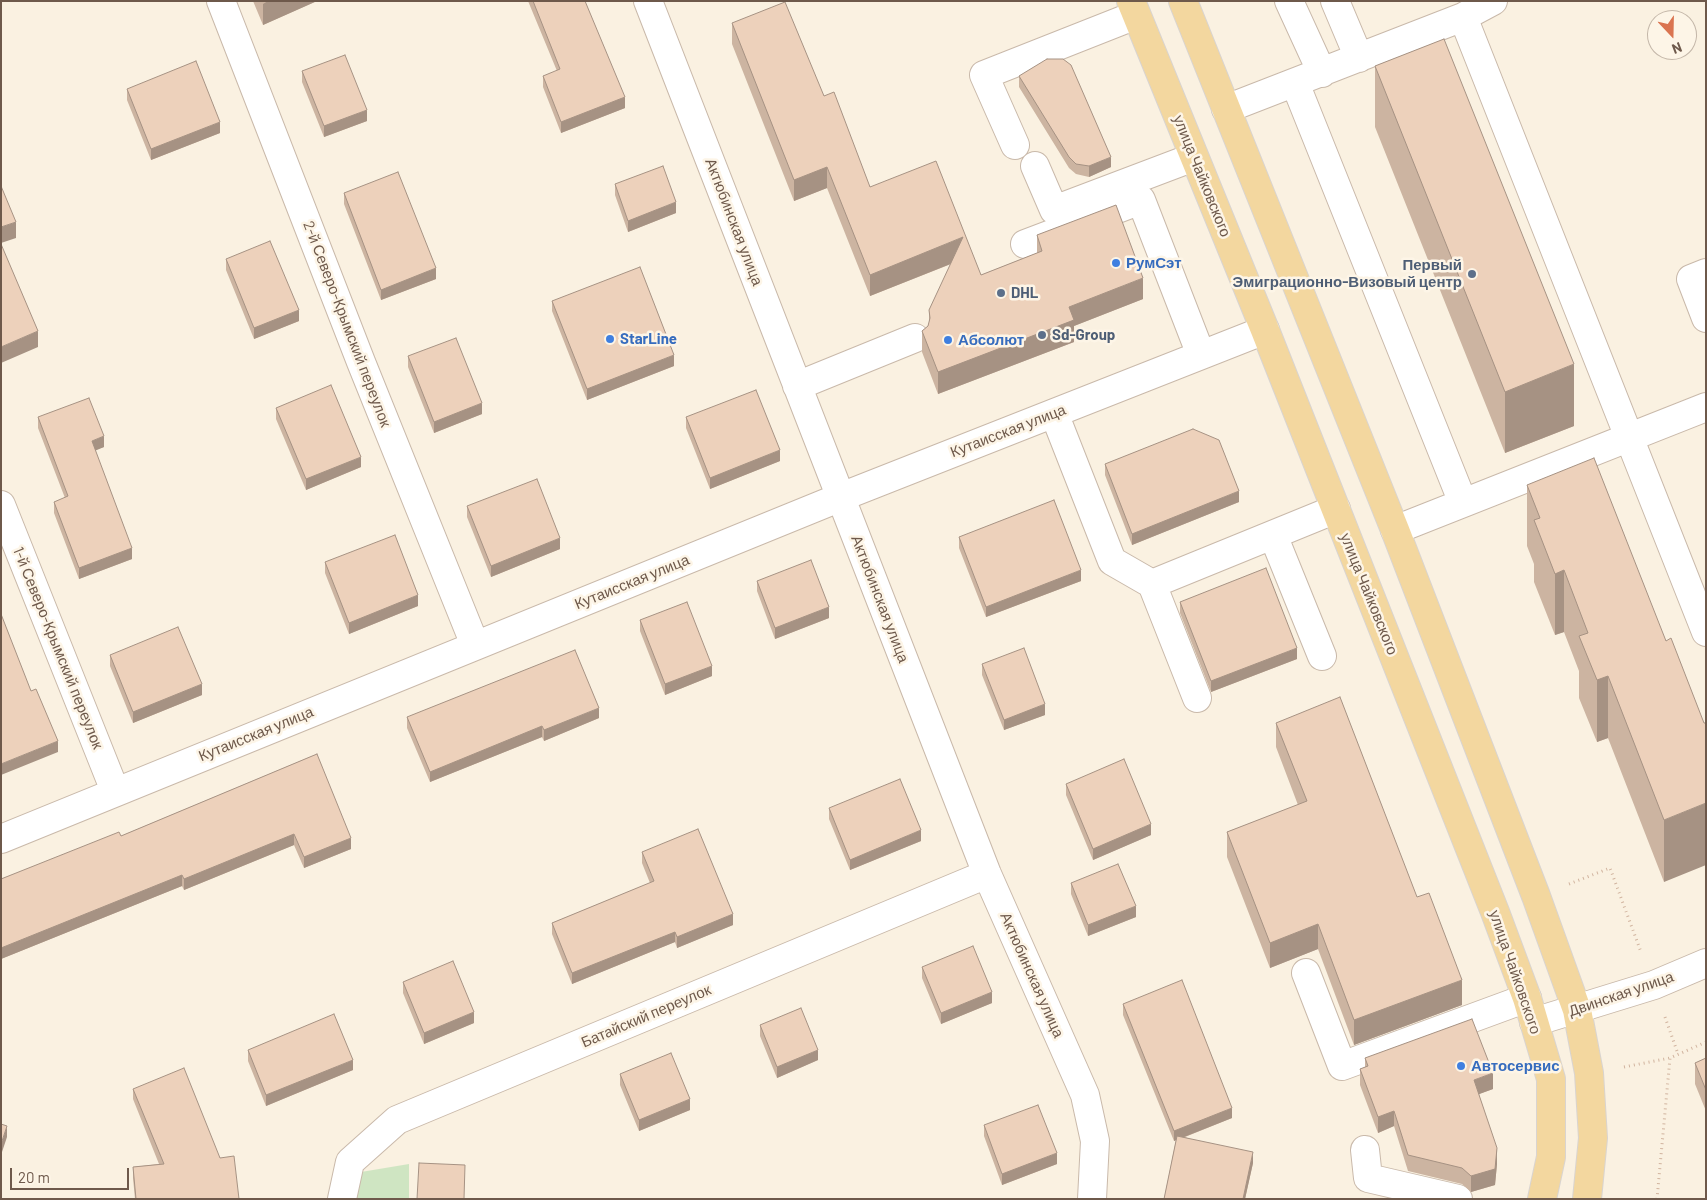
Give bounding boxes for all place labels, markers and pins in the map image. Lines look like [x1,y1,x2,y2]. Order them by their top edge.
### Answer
place label: РумСэт [1126,254,1182,272]
place label: Первый Эмиграционно-Визовый центр [1233,256,1462,291]
marker: РумСэт [1110,257,1122,269]
marker: Первый Эмиграционно-Визовый центр [1466,268,1478,280]
place label: DHL [1011,284,1038,302]
marker: DHL [995,287,1007,299]
place label: Sd-Group [1052,326,1115,344]
marker: Sd-Group [1036,329,1048,341]
place label: StarLine [620,330,677,348]
place label: Абсолют [958,331,1024,349]
marker: StarLine [604,333,616,345]
marker: Абсолют [942,334,954,346]
place label: Автосервис [1471,1057,1560,1075]
marker: Автосервис [1455,1060,1467,1072]

